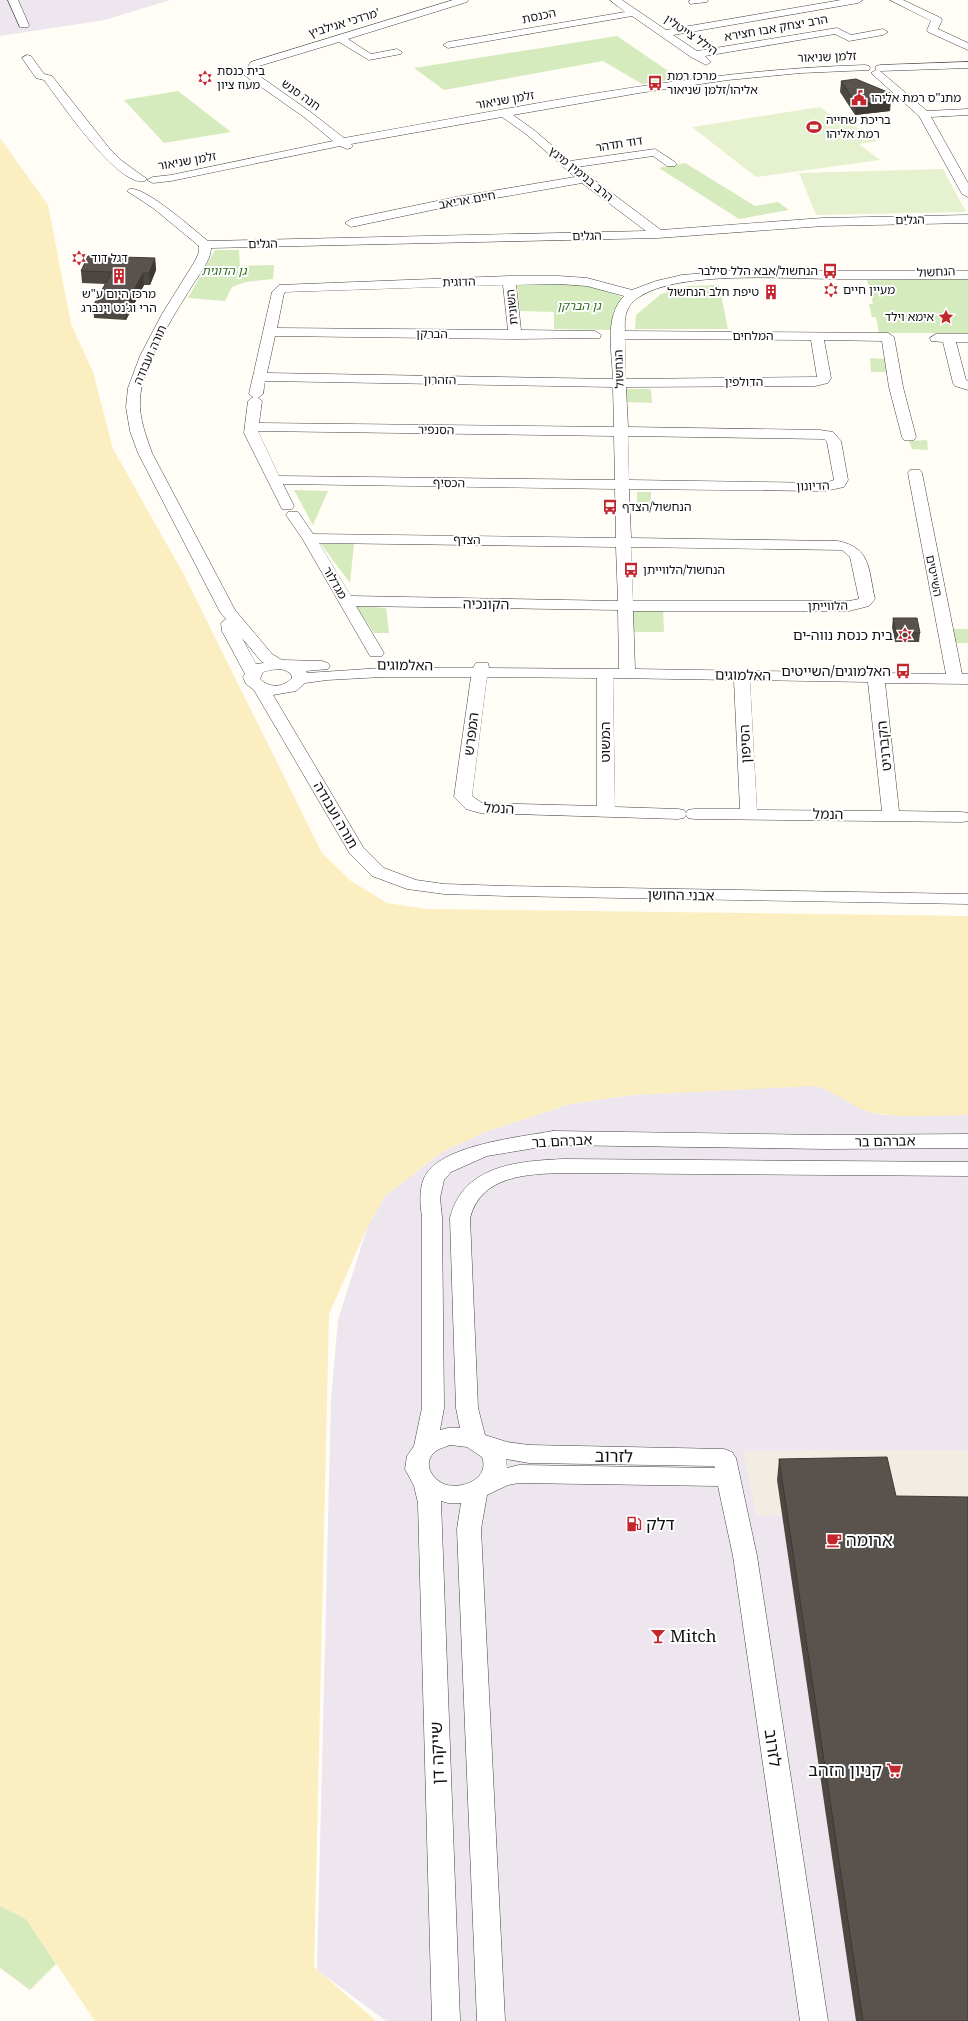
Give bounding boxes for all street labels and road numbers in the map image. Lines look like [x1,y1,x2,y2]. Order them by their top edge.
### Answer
street label: מרדכי אנילביץ' [306,4,382,41]
street label: הכנסת [520,4,557,27]
street label: הילל צייטלין [661,10,722,59]
street label: הרב יצחק אבו חצירא [723,10,829,45]
street label: זלמן שניאור [797,47,857,66]
street label: חנה סנש [278,75,324,114]
street label: זלמן שניאור [474,86,536,113]
street label: דוד תדהר [594,131,644,156]
street label: הרב בנימין מינץ [545,142,617,205]
street label: זלמן שניאור [156,147,218,174]
street label: חיים אריאב [437,186,497,213]
street label: הגלים [895,211,925,228]
street label: הגלים [572,227,602,244]
street label: הגלים [248,235,278,252]
street label: הנחשול [916,262,956,281]
street label: הדוגית [442,272,476,291]
street label: השונית [501,288,522,326]
street label: תורה ועבודה [129,322,170,387]
street label: הברקן [416,325,448,342]
street label: המלחים [732,327,774,344]
street label: הנחשול [609,349,628,389]
street label: הזהרון [423,371,457,388]
street label: הדולפין [725,373,763,390]
street label: הסנפיר [418,421,454,438]
street label: הכסיף [433,474,465,491]
street label: הדיונון [796,476,830,495]
street label: הצדף [453,531,481,548]
street label: השייטים [922,554,947,598]
street label: מגדלור [319,563,352,602]
street label: הקונכיה [463,594,509,613]
street label: הלווייתן [808,597,848,614]
street label: האלמוגים [377,655,433,674]
street label: האלמוגים [715,665,771,684]
street label: המפרש [458,711,483,757]
street label: הקברניט [871,720,896,772]
street label: המשוט [595,721,614,763]
street label: הסיפון [734,724,755,764]
street label: תורה ועבודה [310,778,363,852]
street label: הנמל [483,797,515,818]
street label: הנמל [813,804,843,823]
street label: אבני החושן [647,884,715,905]
street label: אברהם בר [531,1129,593,1152]
street label: אברהם בר [854,1130,916,1151]
street label: לזרוב [595,1444,633,1467]
street label: שייקה דן [424,1721,449,1785]
street label: לזרוב [759,1727,788,1769]

